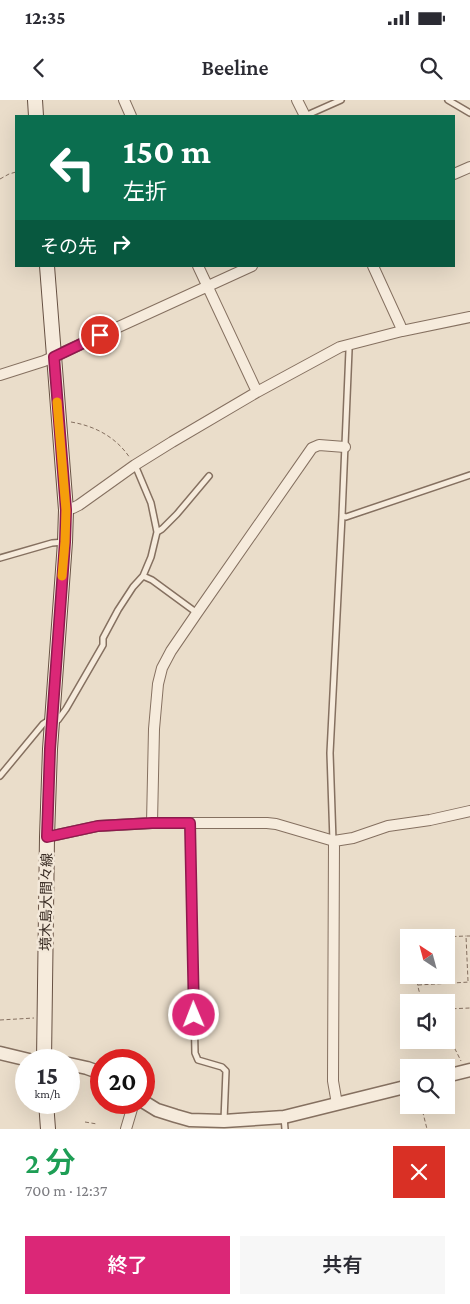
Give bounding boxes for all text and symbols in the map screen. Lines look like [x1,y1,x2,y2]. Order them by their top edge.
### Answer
text: 12:35 [25,7,66,28]
icon: back [25,54,53,82]
icon: search [417,54,445,82]
text: Beeline [201,55,269,80]
text: 150 m [123,132,211,171]
icon: left [40,135,105,200]
text: 左折 [123,179,167,204]
icon: right [107,230,135,258]
text: その先 [40,236,97,257]
pin [79,314,121,356]
icon: arrive [86,321,114,349]
street label: 境木島大間々線 [37,853,55,951]
north arrow [400,929,455,984]
map controls [400,929,455,1114]
position arrow [167,988,219,1040]
button: sound [400,994,455,1049]
speed limit sign: 20 [90,1049,155,1114]
button: search [400,1059,455,1114]
text: 15 [37,1062,58,1089]
text: km/h [35,1087,60,1101]
text: 2 分 [25,1146,76,1179]
button: close [393,1146,445,1198]
text: 700 m · 12:37 [25,1182,107,1199]
button: 終了 [25,1236,230,1294]
button: 共有 [240,1236,445,1294]

